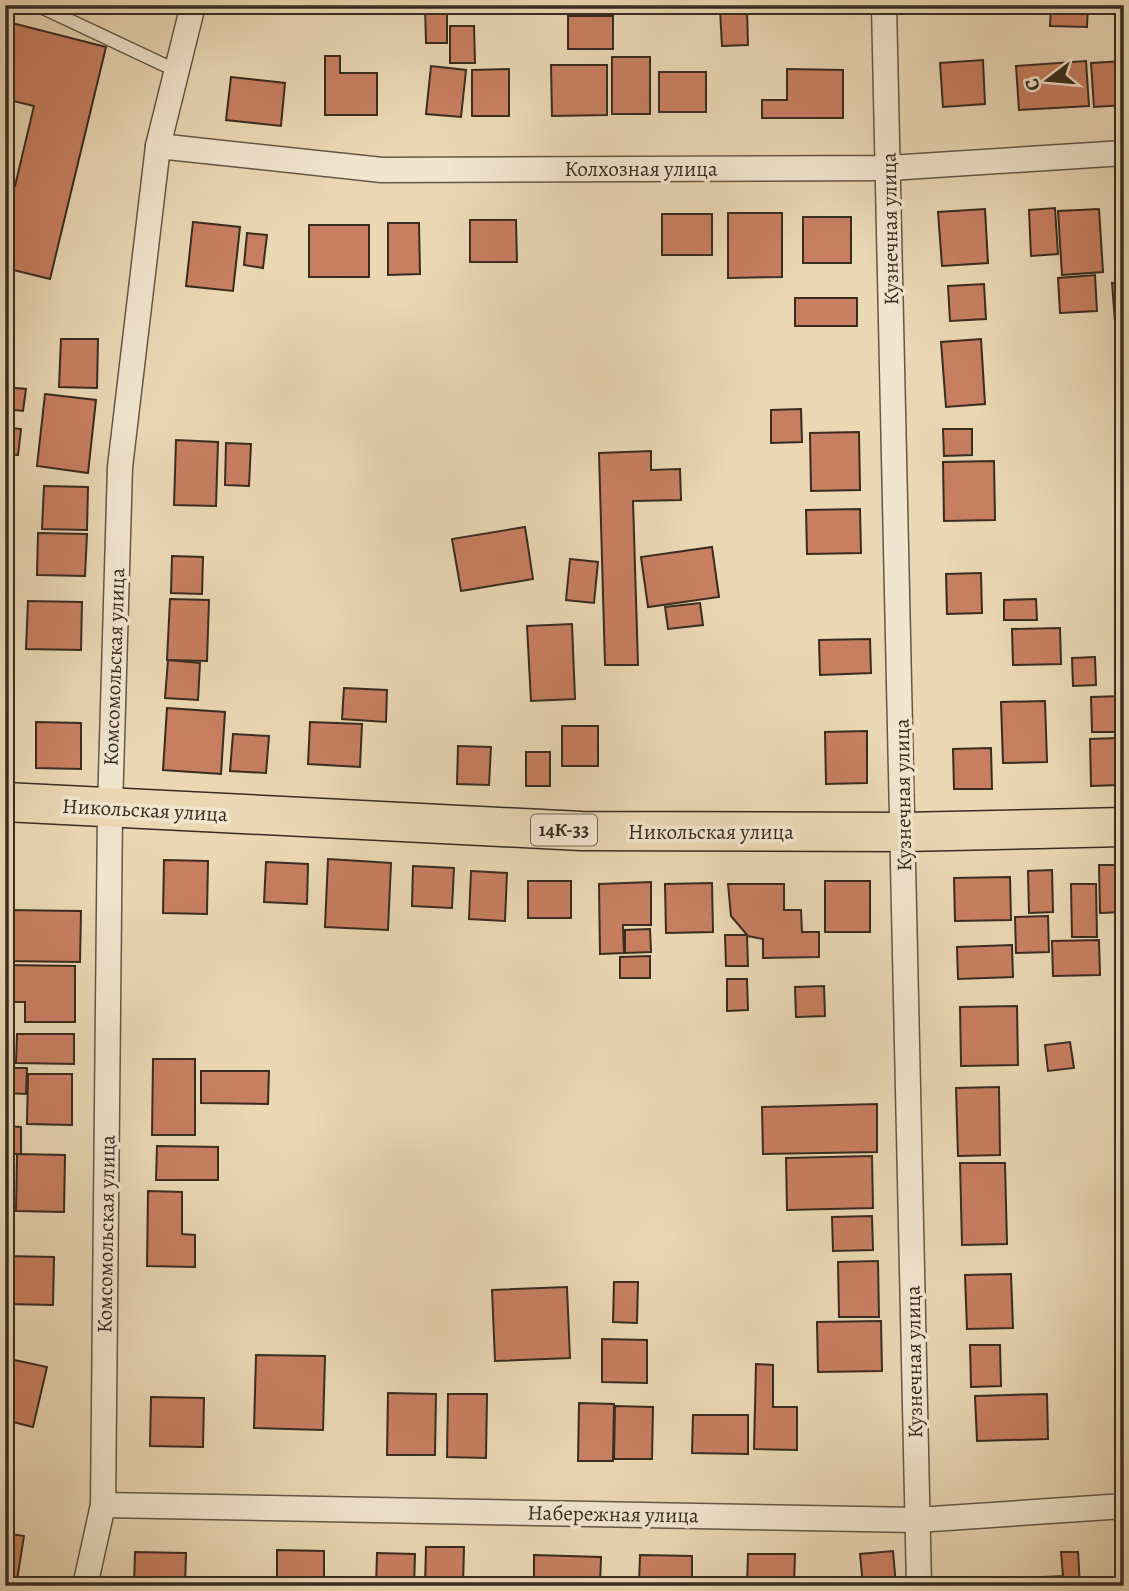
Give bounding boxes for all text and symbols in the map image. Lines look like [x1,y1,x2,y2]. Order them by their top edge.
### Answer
north arrow [1014,46,1084,116]
text: С [1019,75,1047,94]
street label: Кузнечная улица [875,152,905,306]
street label: Колхозная улица [564,155,718,183]
street label: Комсомольская улица [97,567,131,767]
street label: Кузнечная улица [888,718,918,872]
street label: Никольская улица [61,792,229,828]
road number: 14К-33 [531,814,597,846]
street label: Никольская улица [628,818,794,846]
street label: Комсомольская улица [90,1134,122,1333]
street label: Кузнечная улица [899,1285,929,1439]
street label: Набережная улица [527,1499,699,1529]

